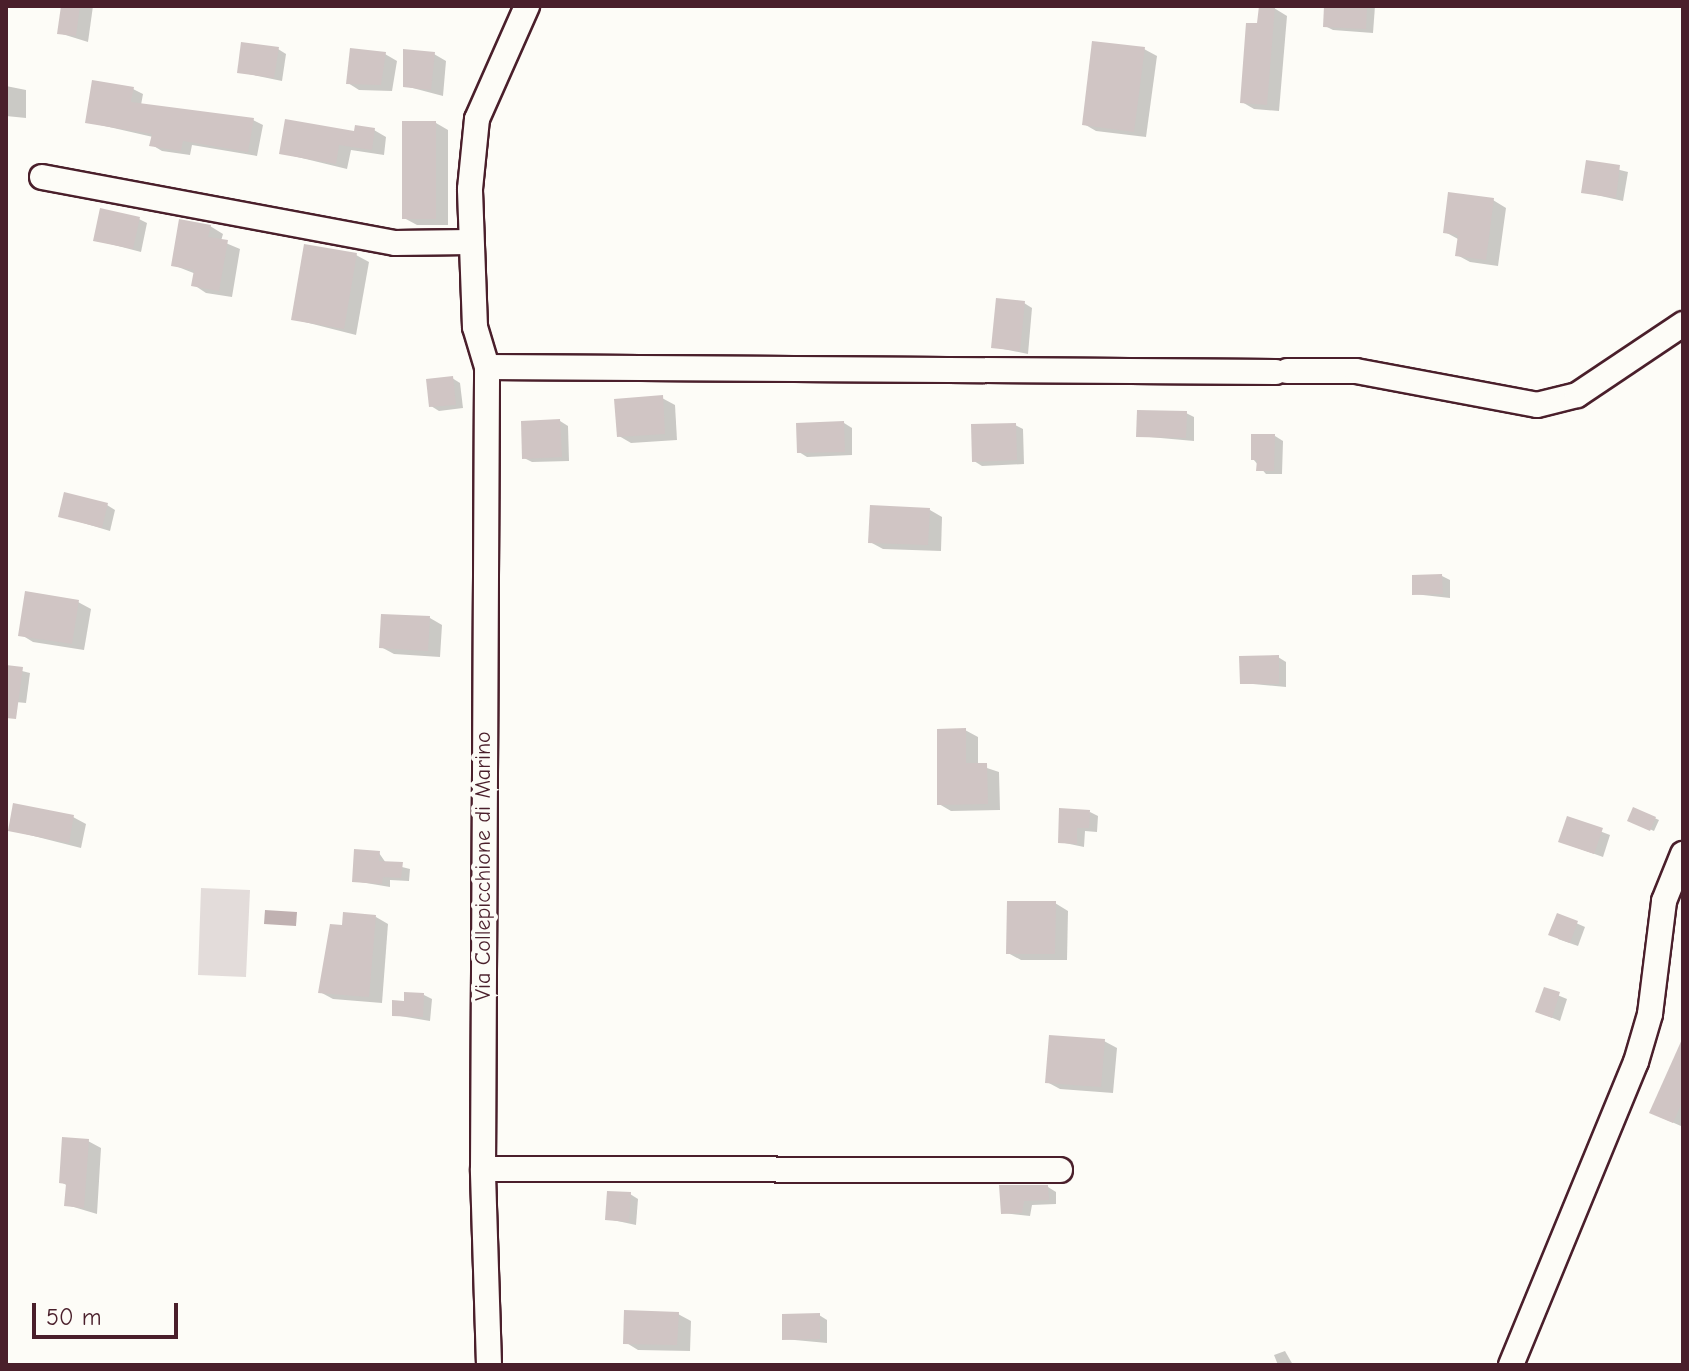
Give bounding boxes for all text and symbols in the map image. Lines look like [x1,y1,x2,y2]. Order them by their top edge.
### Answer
street label: Via Collepicchione di Marino [471,731,497,1001]
scale bar [36,1287,182,1337]
text: 50 m [46,1303,102,1331]

